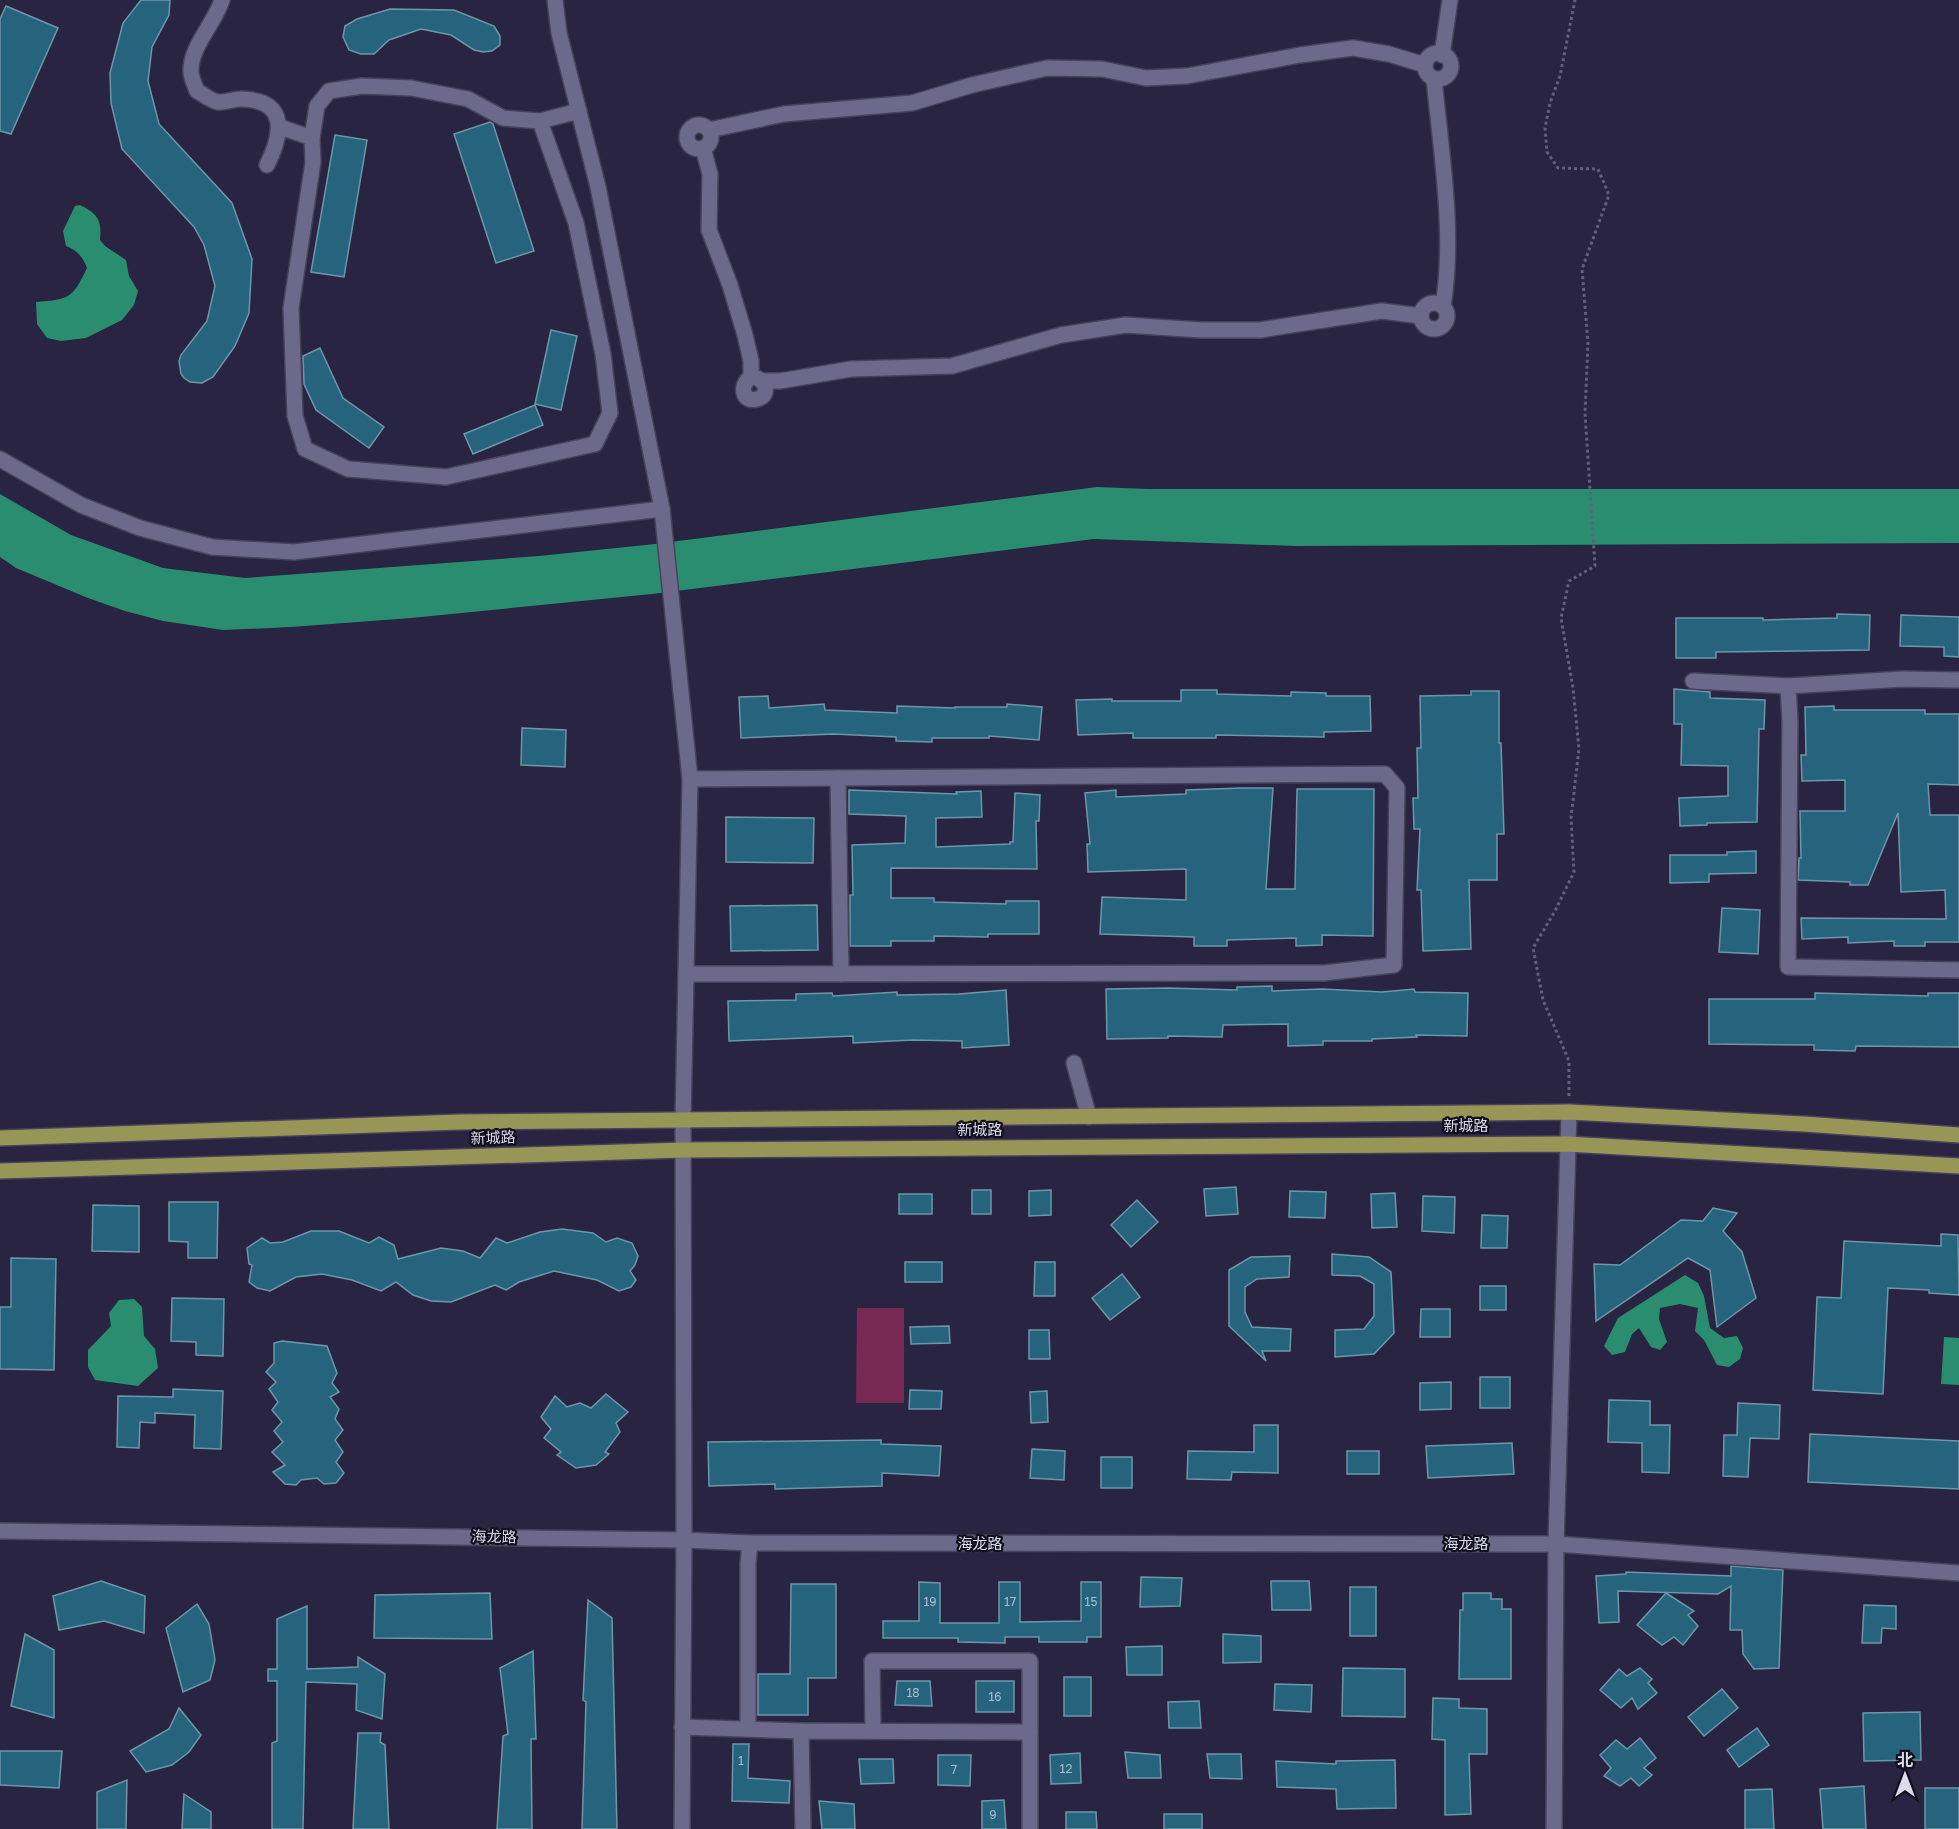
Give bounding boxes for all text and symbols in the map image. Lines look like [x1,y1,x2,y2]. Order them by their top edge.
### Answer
street label: 新城路 [1443,1116,1489,1134]
street label: 新城路 [957,1120,1003,1138]
street label: 新城路 [470,1127,516,1147]
street label: 海龙路 [471,1527,517,1545]
street label: 海龙路 [957,1534,1003,1552]
street label: 海龙路 [1443,1534,1489,1552]
house number: 19 [923,1594,937,1609]
house number: 17 [1004,1594,1016,1609]
house number: 15 [1085,1594,1097,1609]
house number: 18 [906,1685,920,1700]
house number: 16 [988,1689,1002,1704]
north arrow [1875,1745,1935,1805]
text: 北 [1897,1750,1913,1770]
house number: 1 [738,1753,744,1768]
house number: 12 [1060,1761,1072,1776]
house number: 7 [951,1762,957,1777]
house number: 9 [989,1807,997,1822]

